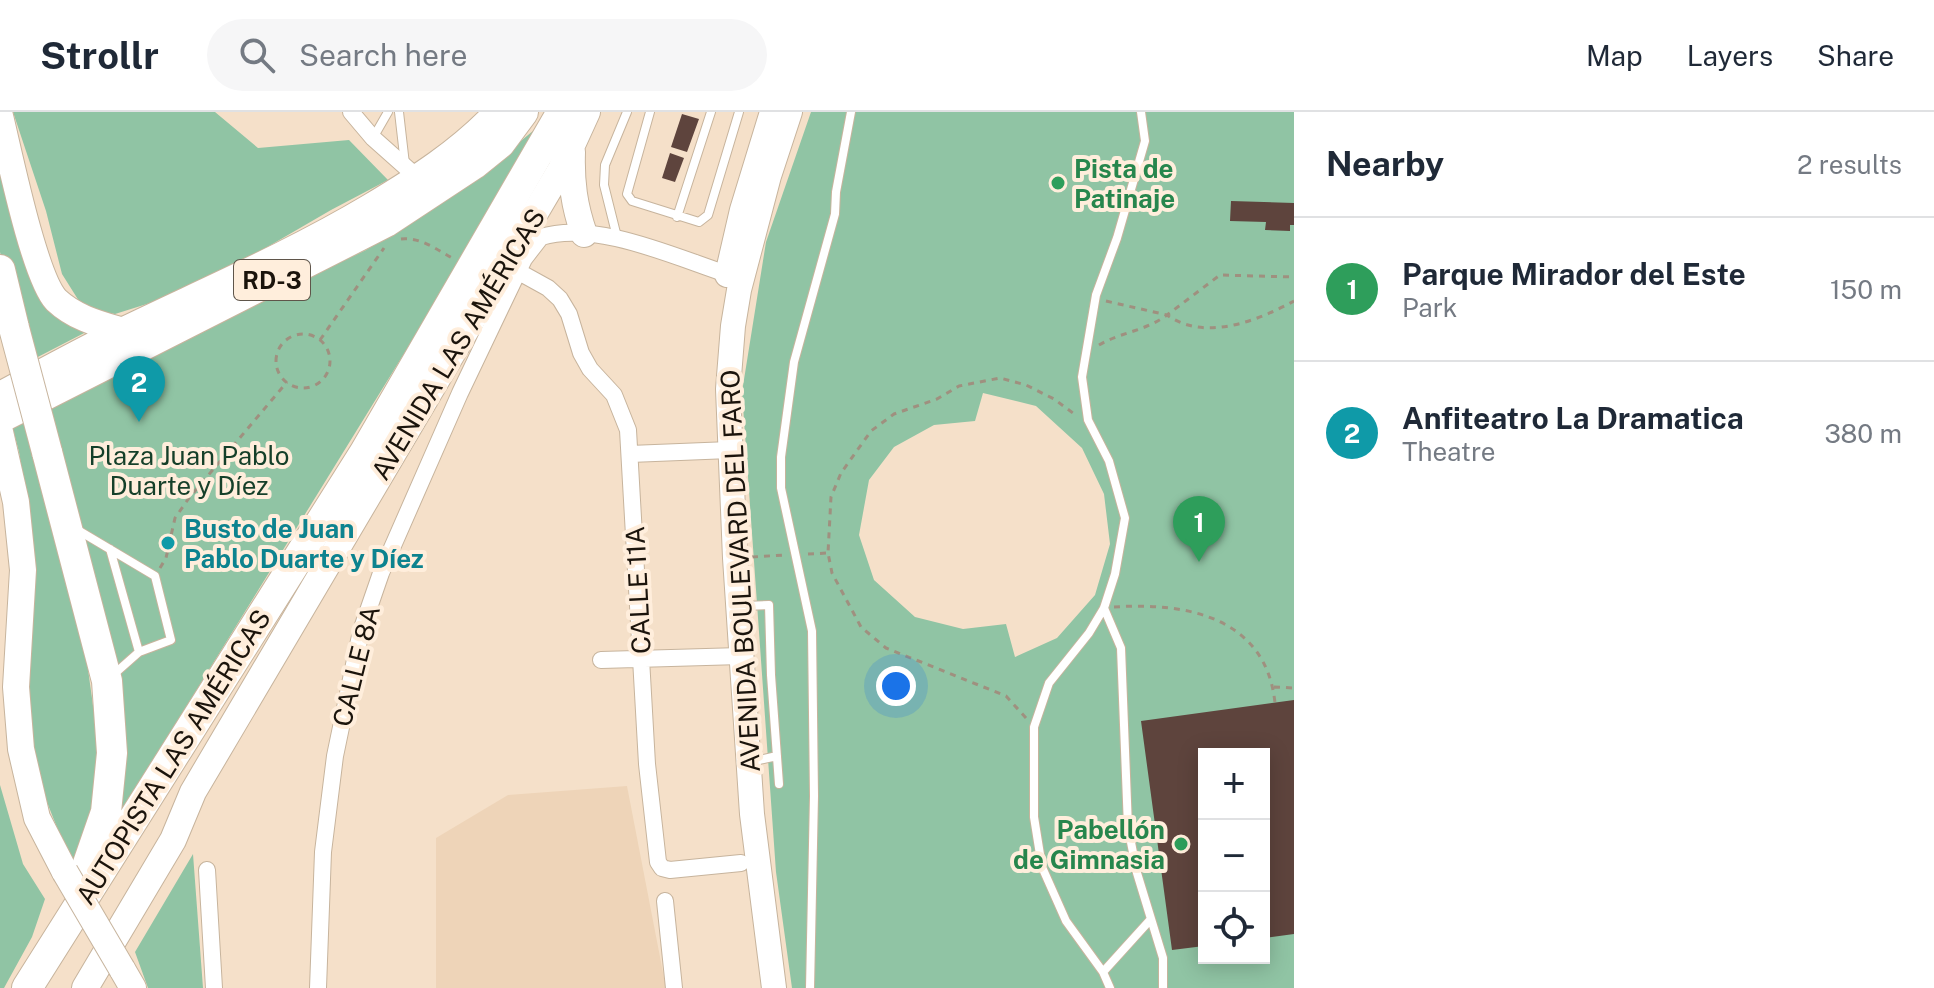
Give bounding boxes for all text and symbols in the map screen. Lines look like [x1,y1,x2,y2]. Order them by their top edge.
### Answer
search box [207,19,767,91]
text: Strollr [40,33,159,78]
icon: search [235,33,279,77]
text: Search here [299,37,467,73]
text: Map [1586,39,1643,72]
text: Layers [1687,39,1773,72]
text: Share [1817,39,1894,72]
text: Nearby [1326,144,1444,184]
text: 2 results [1797,149,1902,180]
place label: Pista de Patinaje [1074,153,1175,214]
marker: Pista de Patinaje [1049,174,1067,192]
street label: AVENIDA LAS AMÉRICAS [365,203,551,485]
text: Parque Mirador del Este [1402,256,1746,292]
road number: RD-3 [234,260,310,300]
text: 1 [1346,274,1358,305]
text: 150 m [1830,274,1902,305]
text: Park [1402,292,1457,323]
pin: 2 [113,356,165,422]
street label: AVENIDA BOULEVARD DEL FARO [714,369,766,773]
text: Anfiteatro La Dramatica [1402,400,1744,436]
text: 2 [1344,418,1360,449]
text: 380 m [1824,418,1902,449]
text: Theatre [1402,436,1496,467]
park label: Plaza Juan Pablo Duarte y Díez [89,440,289,501]
pin: 1 [1173,496,1225,562]
place label: Busto de Juan Pablo Duarte y Díez [184,513,424,574]
street label: CALLE 11A [619,525,657,655]
marker: Busto de Juan Pablo Duarte y Díez [159,534,177,552]
street label: CALLE 8A [326,602,386,730]
street label: AUTOPISTA LAS AMÉRICAS [69,604,277,910]
your location [876,666,916,706]
map controls [1198,748,1270,964]
button: + [1198,748,1270,820]
place label: Pabellón de Gimnasia [1013,814,1165,875]
button: − [1198,820,1270,892]
marker: Pabellón de Gimnasia [1172,835,1190,853]
button: locate [1198,892,1270,964]

